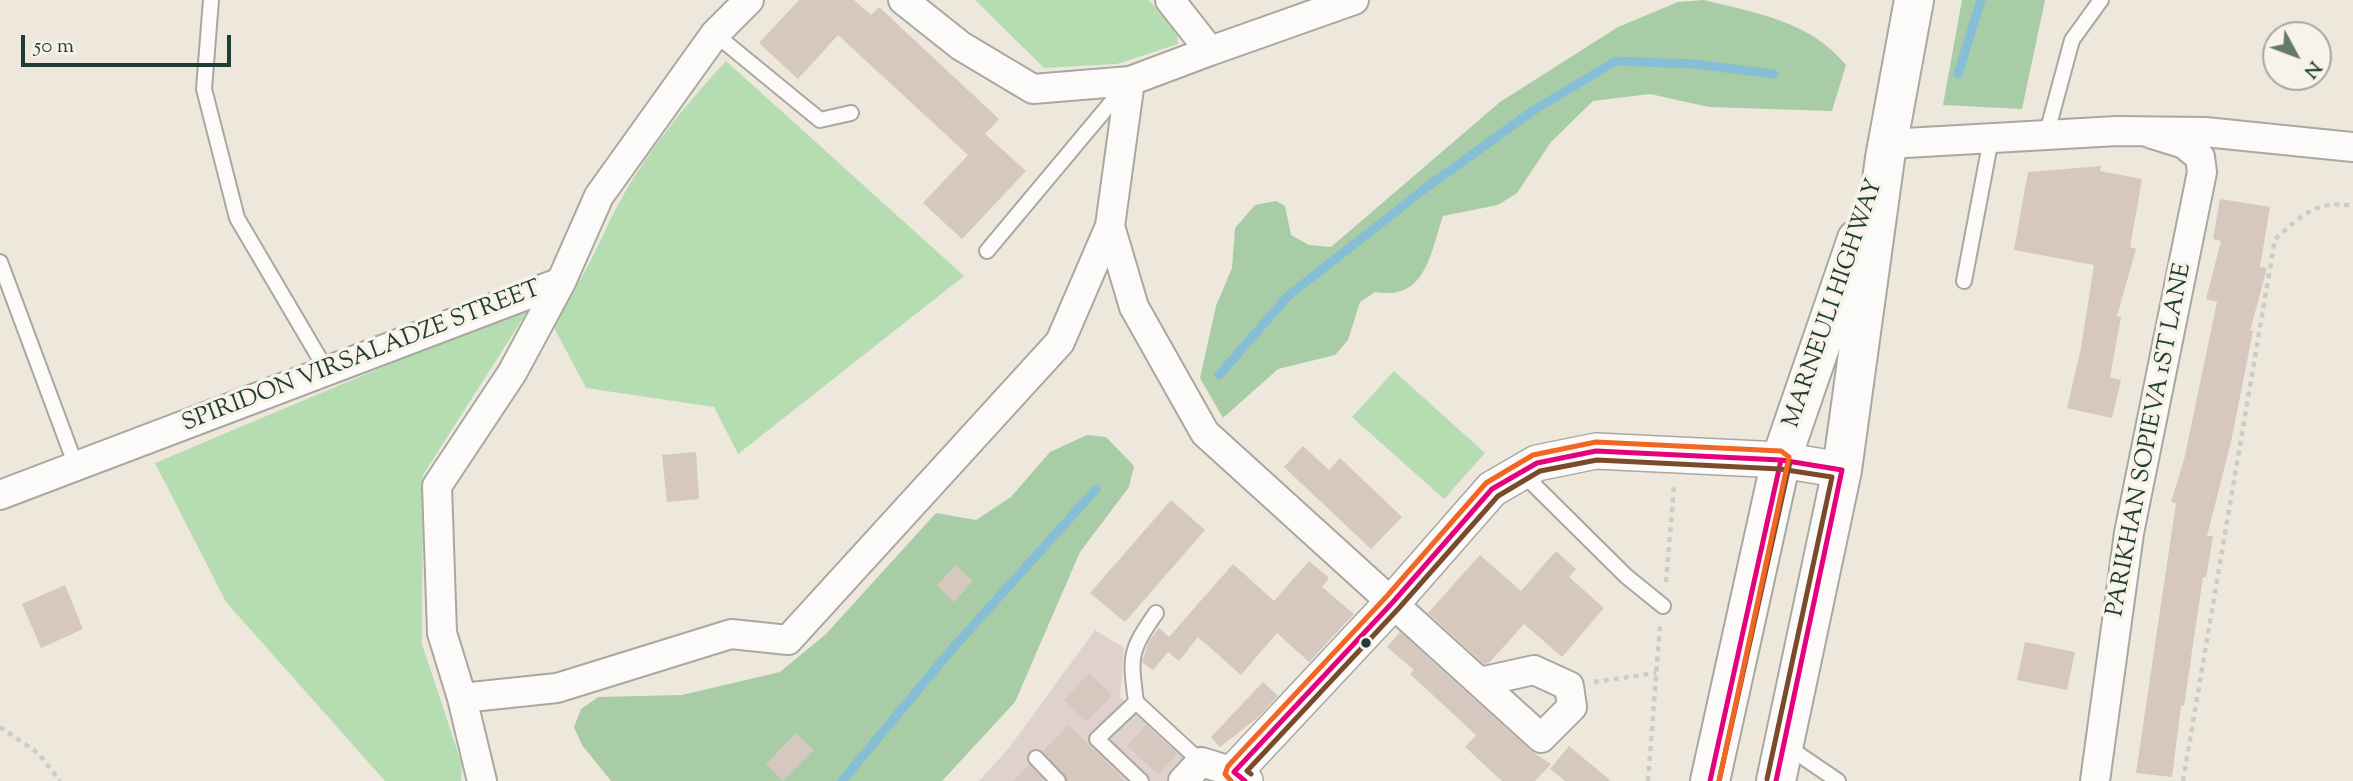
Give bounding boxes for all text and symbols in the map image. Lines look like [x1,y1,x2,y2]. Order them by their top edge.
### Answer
scale bar [24,21,234,65]
north arrow [2262,21,2332,91]
text: 50 m [34,32,74,62]
text: N [2297,54,2327,83]
street label: MARNEULI HIGHWAY [1779,176,1891,432]
street label: PARIKHAN SOPIEVA 1ST LANE [2103,261,2199,619]
street label: SPIRIDON VIRSALADZE STREET [179,276,545,440]
unlabelled marker [1359,636,1373,650]

